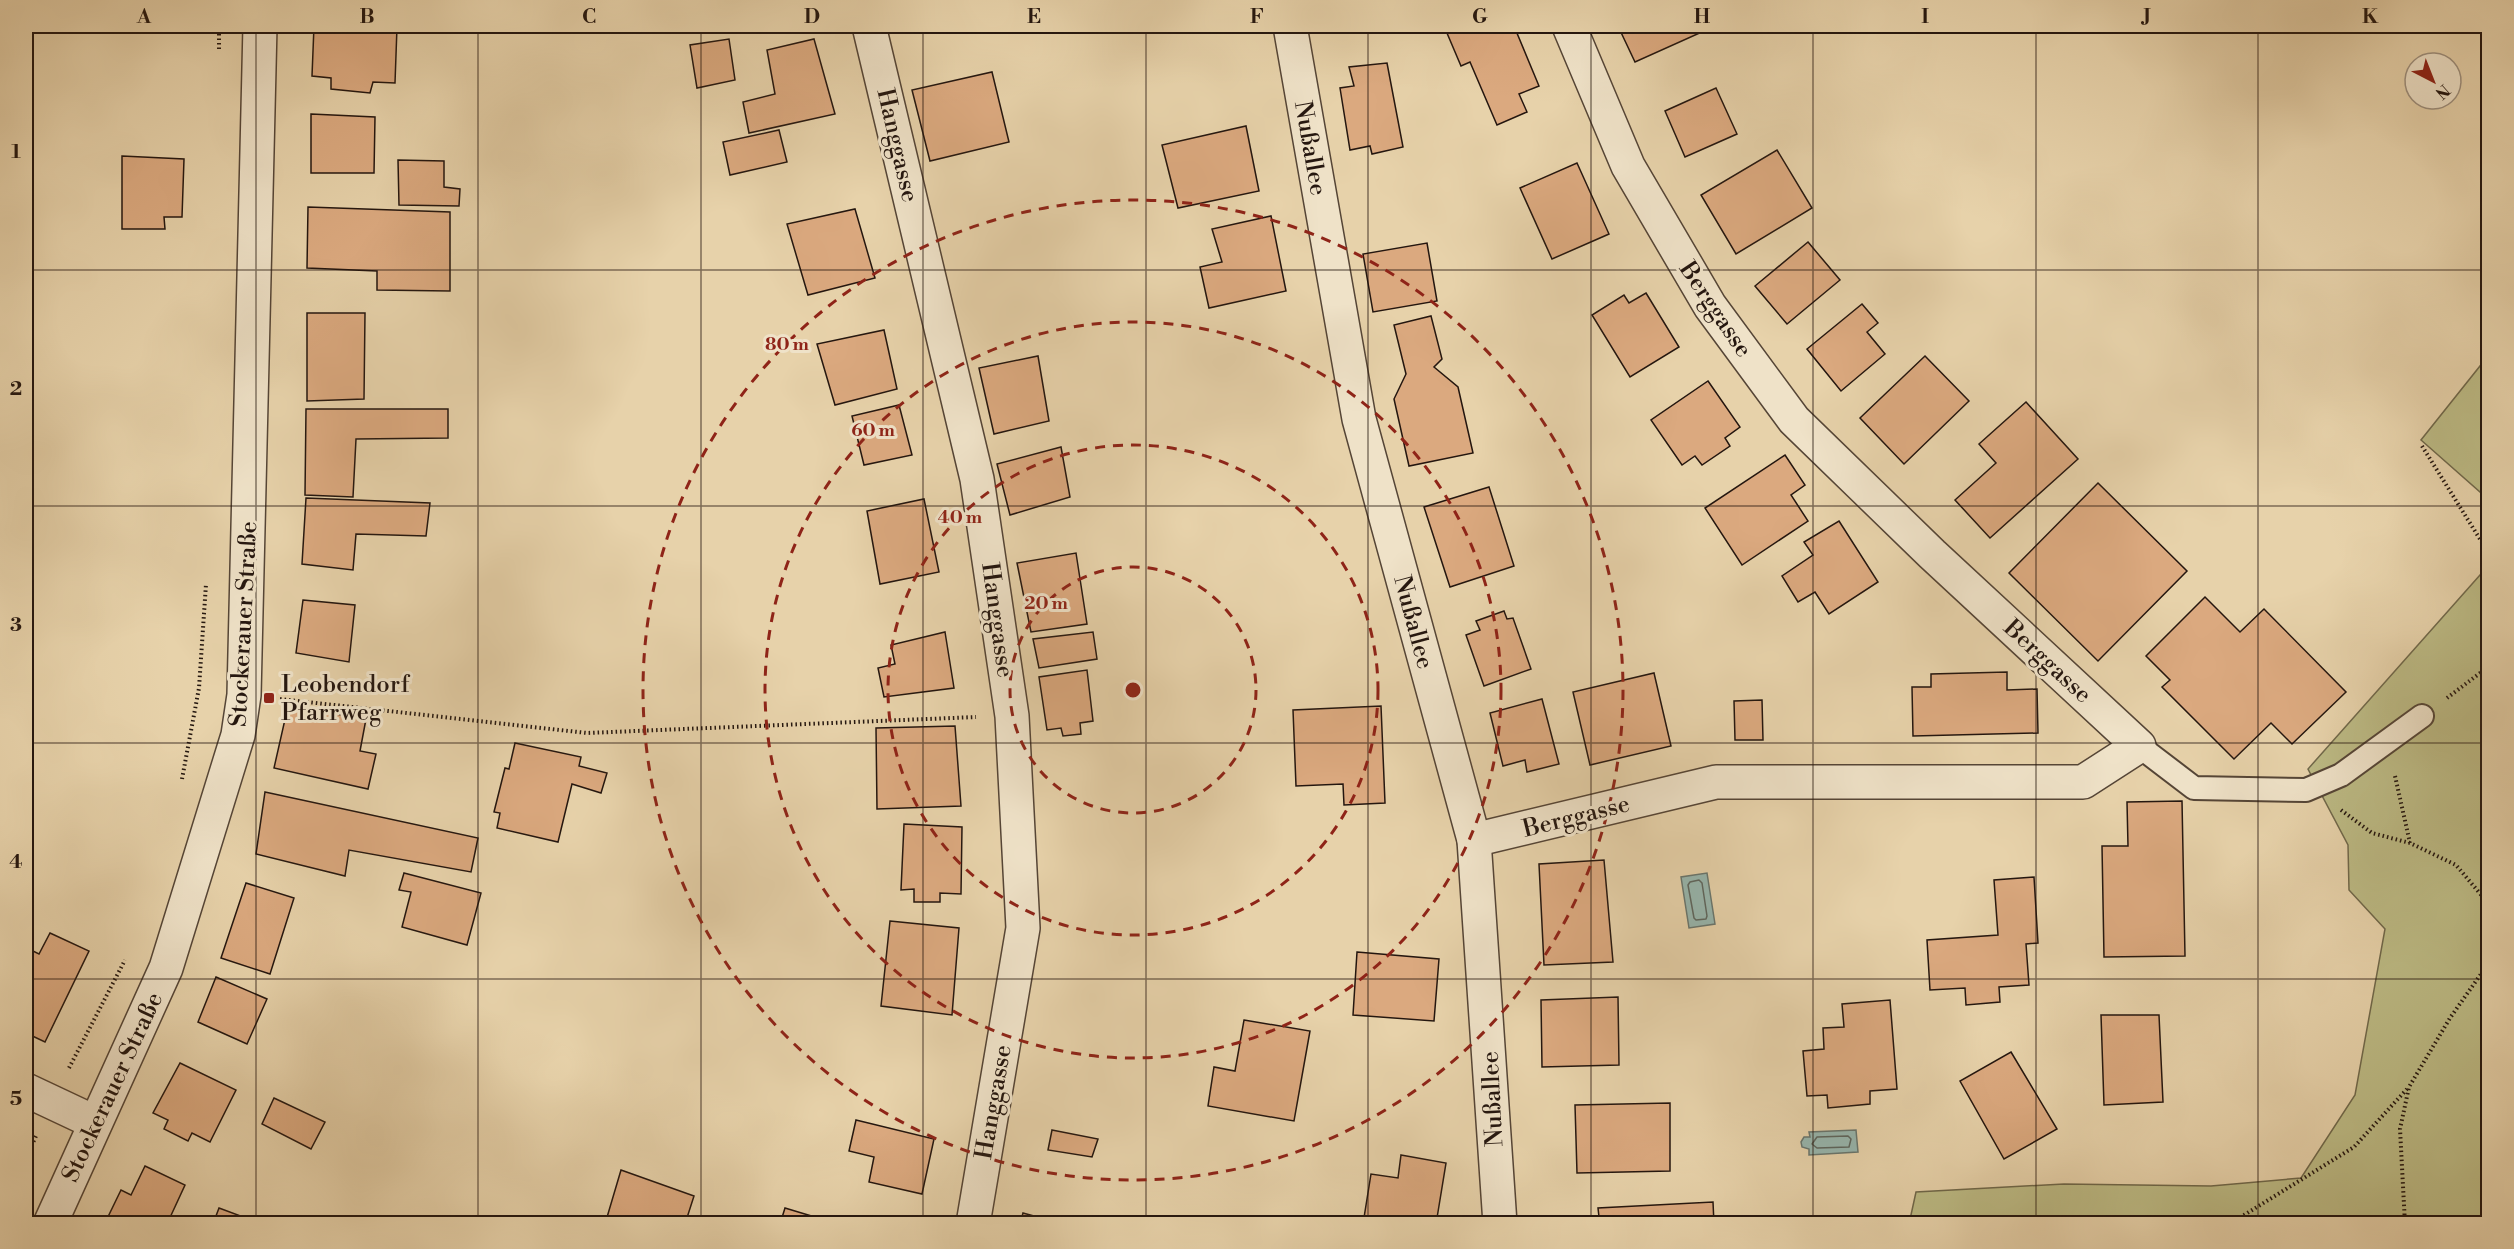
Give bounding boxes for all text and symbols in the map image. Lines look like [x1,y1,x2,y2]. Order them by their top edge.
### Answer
text: A [136,5,152,30]
text: B [359,5,375,30]
text: C [582,5,596,30]
text: D [804,5,820,30]
text: E [1027,5,1041,30]
text: F [1250,5,1264,30]
text: G [1472,5,1488,30]
text: H [1694,5,1711,30]
text: I [1921,5,1929,30]
text: J [2140,5,2151,30]
text: K [2362,5,2379,30]
north arrow [2403,51,2463,111]
text: N [2431,80,2454,103]
street label: Hanggasse [869,85,925,205]
street label: Nußallee [1287,99,1333,198]
text: 1 [11,140,21,165]
street label: Berggasse [1672,255,1758,363]
text: 80 m [765,333,810,356]
text: 2 [10,377,22,402]
text: 60 m [851,419,895,442]
text: 40 m [938,506,983,529]
street label: Stockerauer Straße [224,520,264,728]
street label: Hanggasse [974,561,1020,680]
street label: Nußallee [1386,572,1440,672]
text: 20 m [1024,592,1068,615]
text: 3 [10,613,22,638]
street label: Berggasse [1996,613,2098,710]
place label: Leobendorf Pfarrweg [281,670,411,728]
centre of rings [1123,680,1143,700]
marker: Leobendorf Pfarrweg [262,691,276,705]
street label: Berggasse [1519,789,1633,845]
text: 4 [9,850,23,875]
street label: Stockerauer Straße [56,988,170,1187]
street label: Hanggasse [969,1043,1019,1162]
street label: Nußallee [1476,1051,1510,1147]
text: 5 [10,1087,22,1112]

